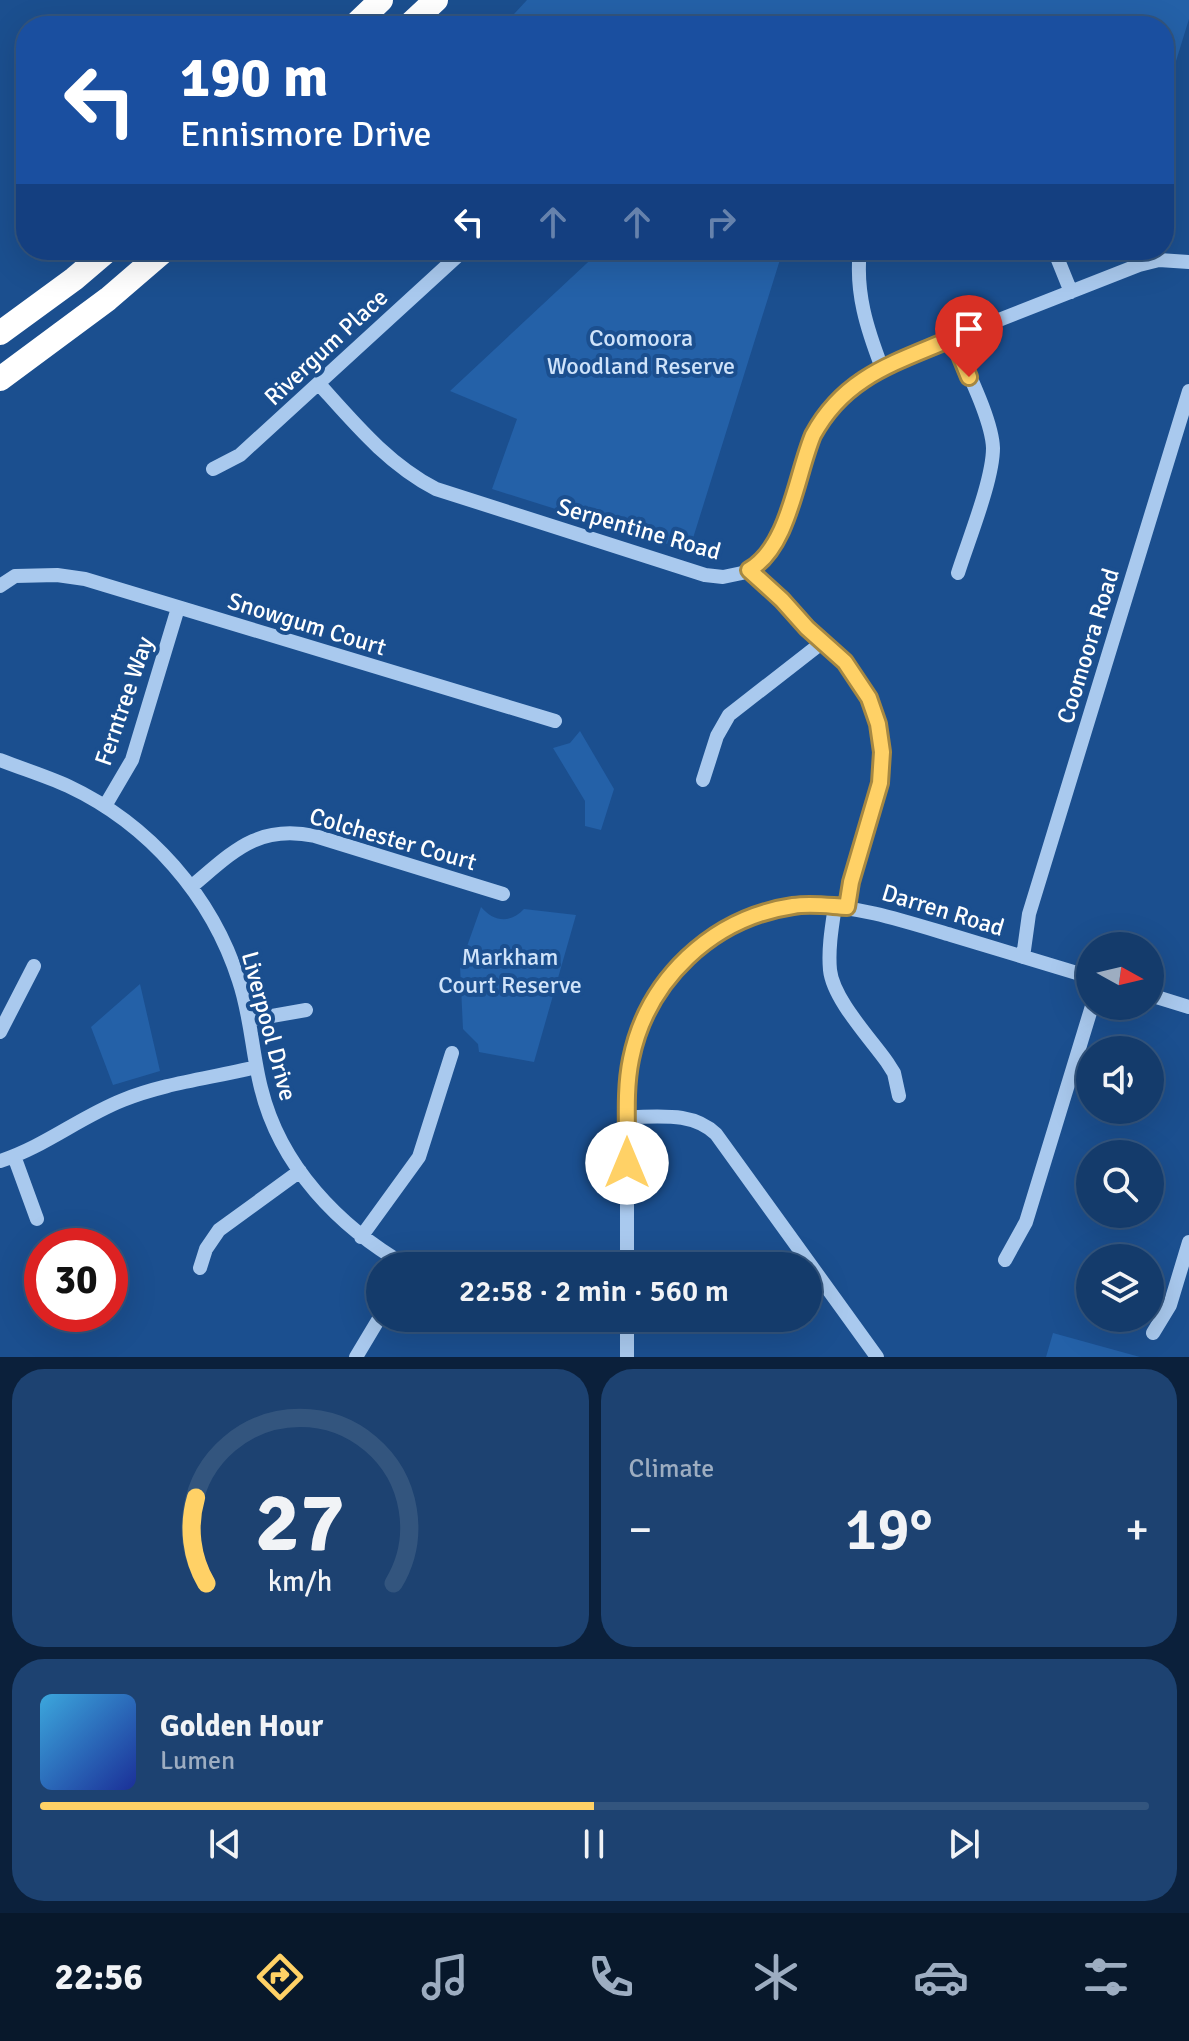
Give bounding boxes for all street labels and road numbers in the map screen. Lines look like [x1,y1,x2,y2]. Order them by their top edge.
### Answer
street label: Rivergum Place [258,282,394,412]
street label: Serpentine Road [554,491,724,567]
street label: Coomoora Road [1050,565,1126,727]
street label: Snowgum Court [224,586,390,662]
street label: Ferntree Way [88,633,160,769]
street label: Colchester Court [306,801,480,877]
street label: Darren Road [878,877,1008,943]
street label: Liverpool Drive [235,948,303,1104]

